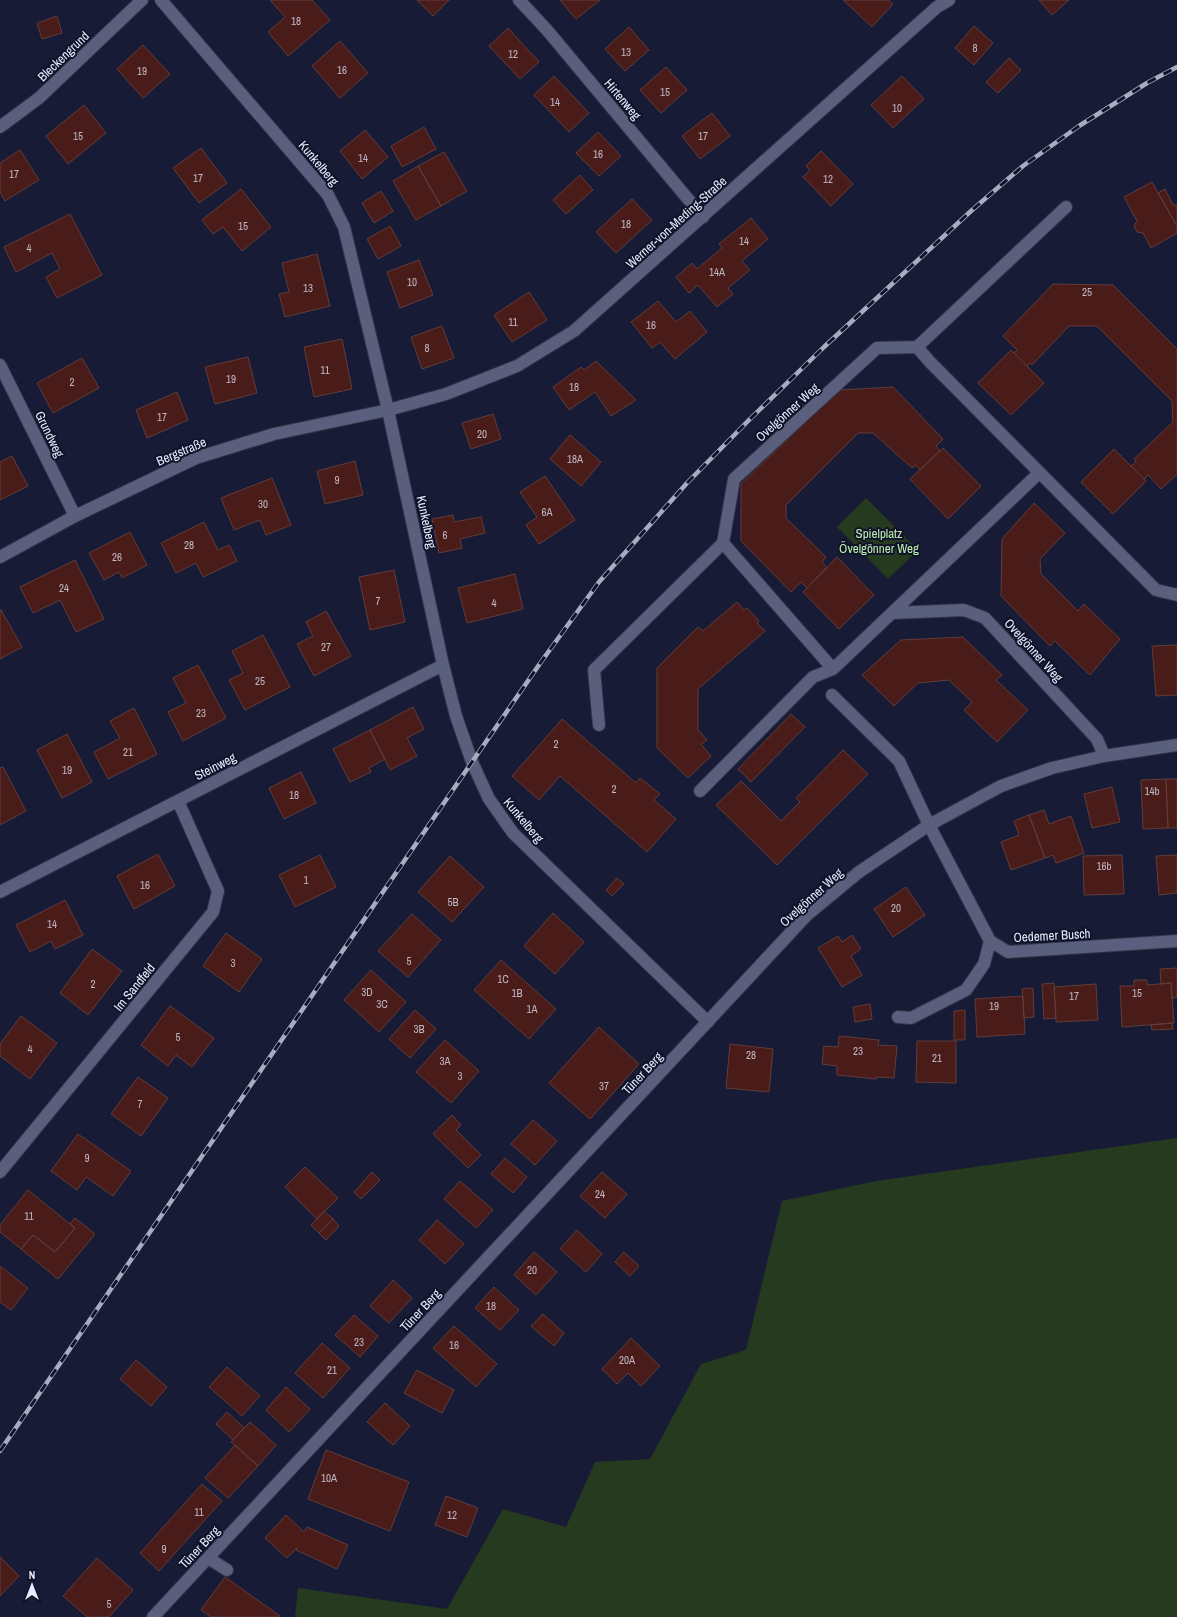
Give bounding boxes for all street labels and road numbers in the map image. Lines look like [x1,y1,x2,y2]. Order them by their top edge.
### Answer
street label: Bleckengrund [34,28,93,85]
street label: Hirtenweg [600,75,645,123]
street label: Kunkelberg [295,137,343,189]
street label: Werner-von-Meding-Straße [622,172,730,272]
street label: Ovelgönner Weg [752,379,823,445]
street label: Grundweg [31,408,68,460]
street label: Bergstraße [154,433,209,470]
street label: Kunkelberg [413,494,440,550]
street label: Ovelgönner Weg [1001,615,1067,686]
street label: Steinweg [192,749,239,784]
street label: Kunkelberg [500,794,548,846]
street label: Ovelgönner Weg [776,864,847,930]
street label: Oedemer Busch [1013,925,1091,946]
street label: Im Sandfeld [110,960,159,1015]
street label: Tüner Berg [618,1048,667,1098]
street label: Tüner Berg [396,1285,445,1335]
street label: Tüner Berg [175,1522,224,1572]

